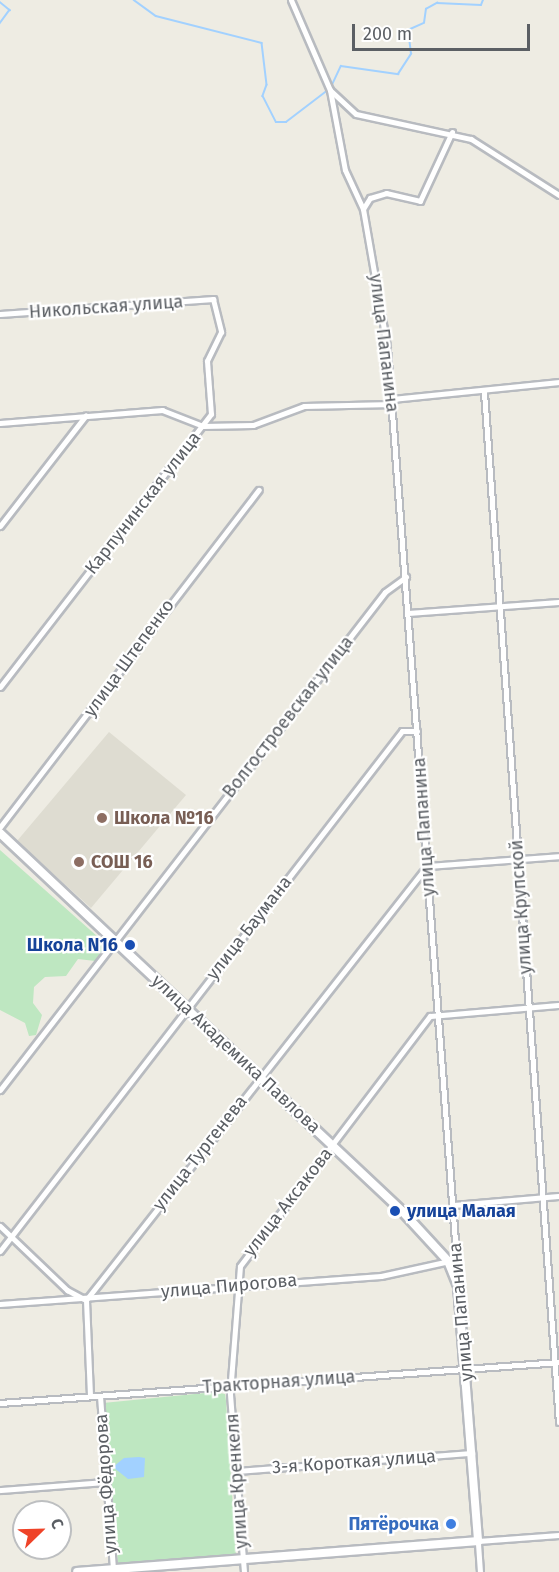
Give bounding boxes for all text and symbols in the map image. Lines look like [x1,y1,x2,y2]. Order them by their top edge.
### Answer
scale bar [355,12,534,50]
text: 200 m [363,23,412,45]
street label: улица Папанина [365,273,403,413]
street label: Никольская улица [28,291,184,323]
street label: Карпунинская улица [81,427,205,579]
street label: улица Штепенко [79,595,179,721]
street label: Волгостроевская улица [218,632,358,802]
street label: улица Папанина [408,757,440,897]
place label: Школа №16 [114,807,214,829]
marker: Школа №16 [95,811,109,825]
street label: улица Крупской [506,839,536,975]
place label: СОШ 16 [91,851,153,873]
marker: СОШ 16 [72,855,86,869]
street label: улица Баумана [202,872,296,984]
place label: Школа N16 [27,934,118,956]
marker: Школа N16 [123,938,137,952]
street label: улица Академика Павлова [147,970,325,1138]
street label: улица Тургенева [148,1091,252,1215]
street label: улица Аксакова [239,1143,337,1261]
place label: улица Малая [407,1200,516,1222]
marker: улица Малая [388,1204,402,1218]
street label: улица Папанина [444,1242,478,1382]
street label: улица Пирогова [160,1269,298,1303]
street label: Тракторная улица [202,1366,356,1398]
street label: улица Фёдорова [90,1413,122,1555]
street label: улица Кренкеля [221,1413,253,1549]
street label: 3-я Короткая улица [271,1446,437,1478]
north arrow [12,1500,72,1560]
place label: Пятёрочка [348,1513,439,1535]
text: С [47,1516,68,1531]
marker: Пятёрочка [444,1517,458,1531]

